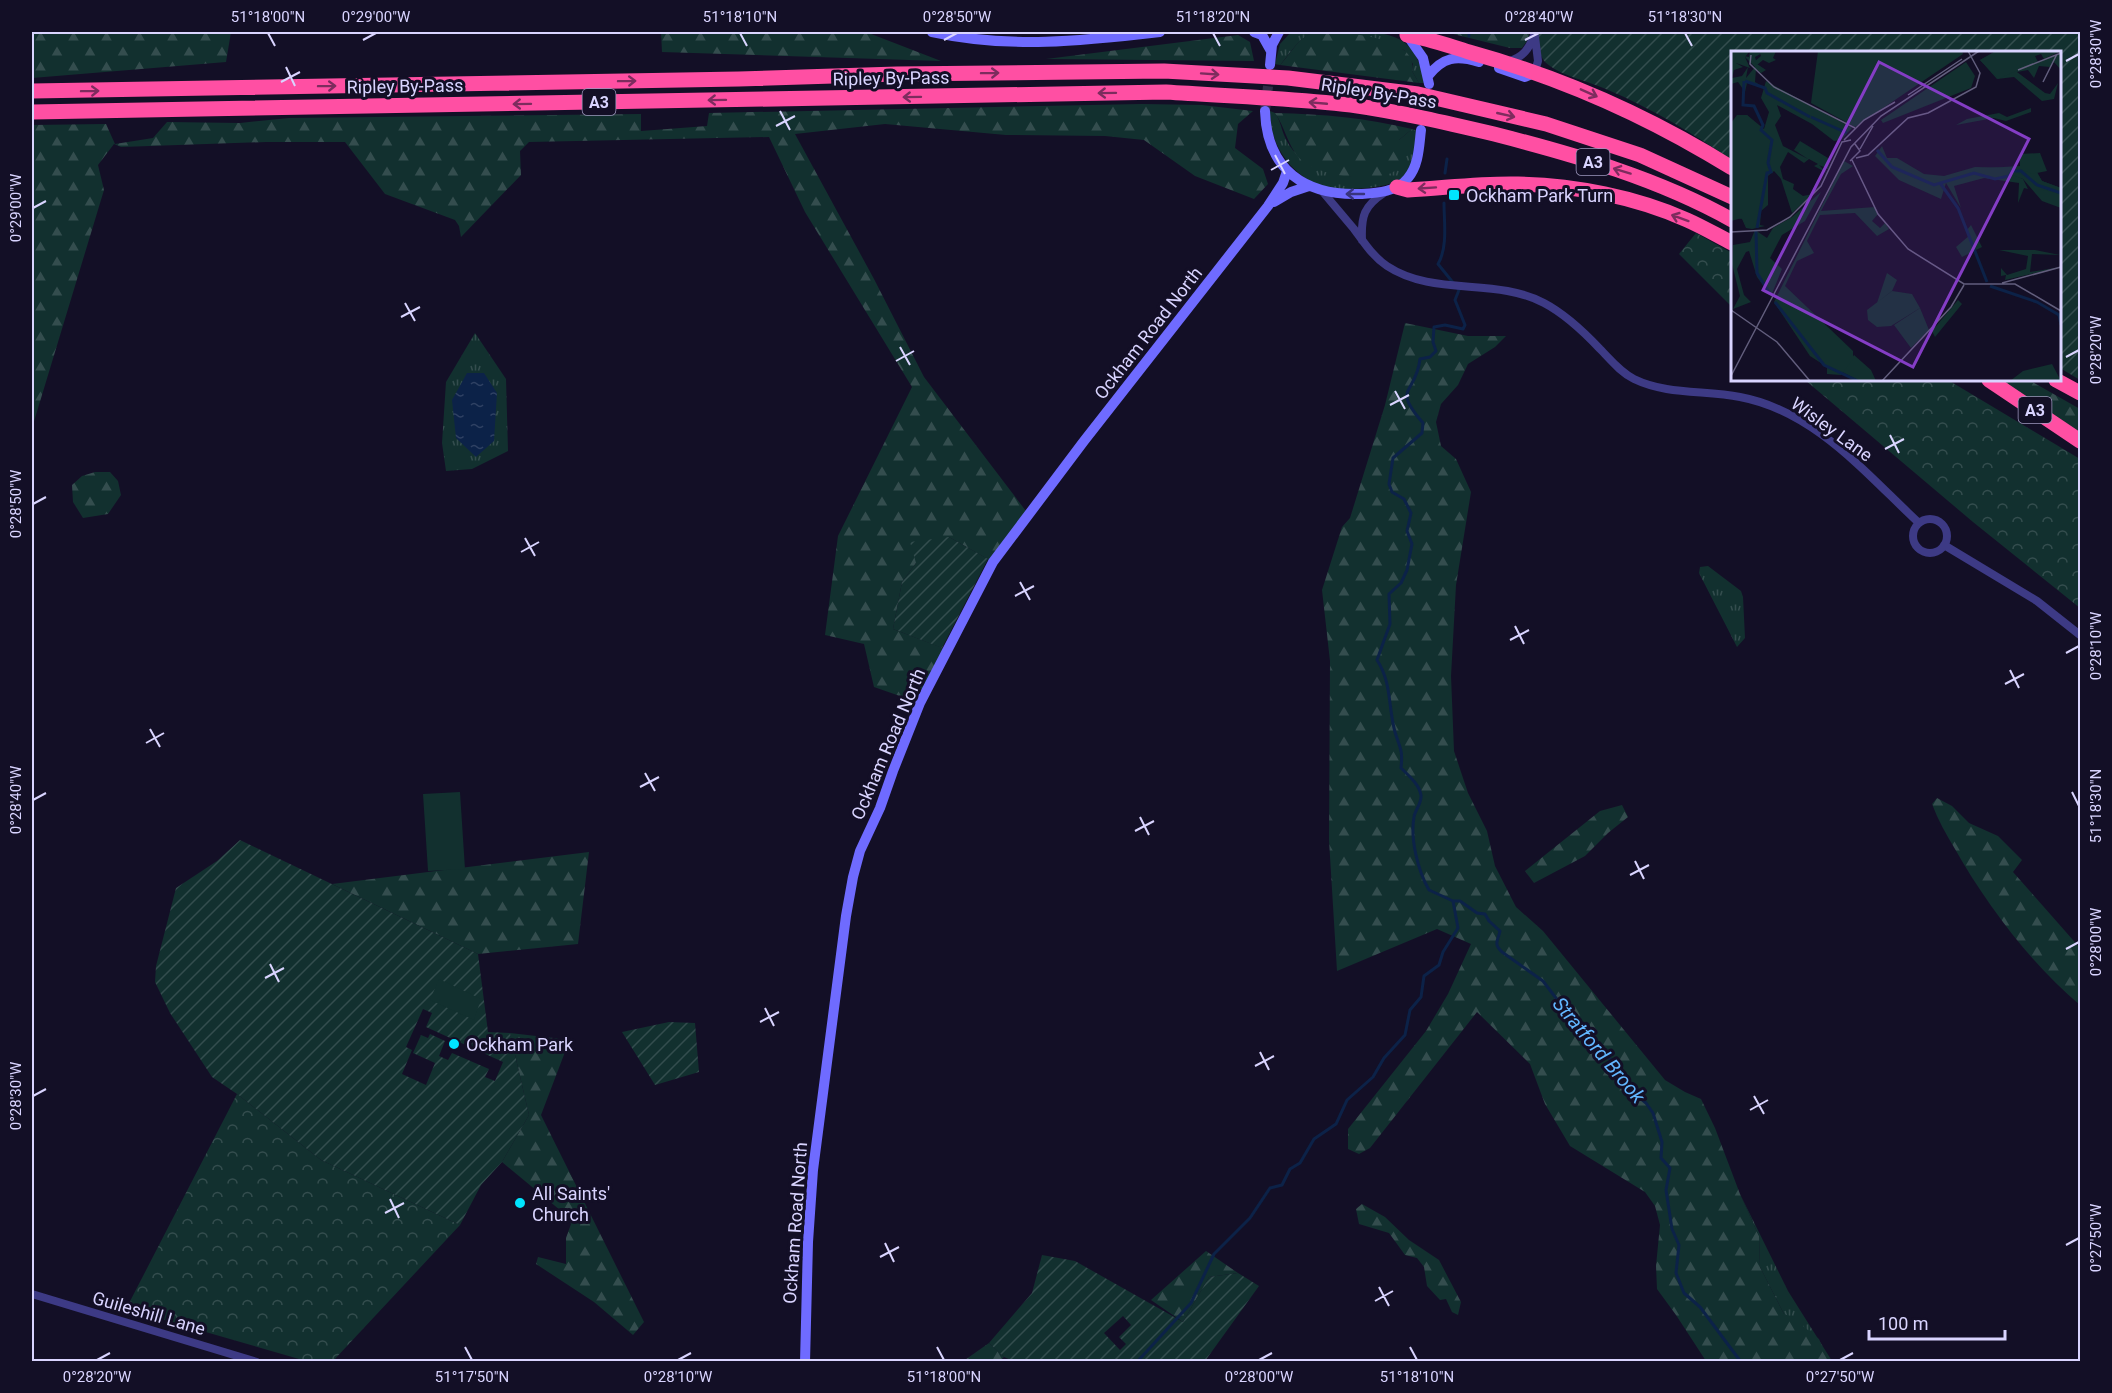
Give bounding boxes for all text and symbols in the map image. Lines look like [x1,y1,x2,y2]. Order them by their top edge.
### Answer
text: 51°18'00"N [231,8,305,26]
text: 0°29'00"W [342,8,410,26]
text: 51°18'10"N [703,8,777,26]
text: 0°28'50"W [923,8,991,26]
text: 51°18'20"N [1176,8,1250,26]
text: 0°28'40"W [1505,8,1573,26]
text: 51°18'30"N [1648,8,1722,26]
text: 0°28'30"W [2087,20,2105,88]
inset map [1731,51,2061,381]
street label: Ripley By-Pass [832,66,950,90]
one-way arrow [979,67,999,79]
one-way arrow [1199,69,1219,80]
street label: Ripley By-Pass [346,74,464,98]
street label: Ripley By-Pass [1320,74,1438,112]
one-way arrow [616,75,636,87]
one-way arrow [316,80,336,92]
one-way arrow [79,85,99,96]
one-way arrow [1098,87,1118,98]
one-way arrow [1579,88,1598,99]
road number: A3 [582,89,616,115]
one-way arrow [903,91,923,102]
one-way arrow [708,95,728,106]
one-way arrow [1308,97,1328,108]
one-way arrow [513,98,533,109]
one-way arrow [1496,110,1515,121]
road number: A3 [1576,149,1610,175]
one-way arrow [1612,165,1631,176]
text: 0°29'00"W [7,174,25,242]
one-way arrow [1417,183,1437,194]
place label: Ockham Park Turn [1466,185,1613,206]
one-way arrow [1345,188,1365,200]
marker: Ockham Park Turn [1447,188,1461,202]
one-way arrow [1671,211,1690,222]
street label: Ockham Road North [1090,263,1206,403]
text: 0°28'20"W [2087,316,2105,384]
street label: Wisley Lane [1787,392,1877,466]
road number: A3 [2018,397,2052,423]
text: 0°28'50"W [7,470,25,538]
text: 0°28'10"W [2087,612,2105,680]
street label: Ockham Road North [847,665,929,823]
text: 0°28'40"W [7,766,25,834]
text: 51°18'30"N [2087,769,2105,843]
text: 0°28'00"W [2087,908,2105,976]
water label: Stratford Brook [1548,992,1651,1109]
place label: Ockham Park [466,1034,574,1055]
marker: Ockham Park [447,1037,461,1051]
text: 0°28'30"W [7,1062,25,1130]
street label: Ockham Road North [779,1141,811,1305]
place label: All Saints' Church [532,1183,610,1225]
marker: All Saints' Church [513,1196,527,1210]
text: 0°27'50"W [2087,1204,2105,1272]
street label: Guileshill Lane [90,1287,208,1339]
scale bar [1869,1303,2006,1341]
text: 100 m [1878,1313,1929,1334]
text: 0°28'20"W [63,1368,131,1386]
text: 51°17'50"N [435,1368,509,1386]
text: 0°28'10"W [644,1368,712,1386]
text: 51°18'00"N [907,1368,981,1386]
text: 0°28'00"W [1225,1368,1293,1386]
text: 51°18'10"N [1380,1368,1454,1386]
text: 0°27'50"W [1806,1368,1874,1386]

